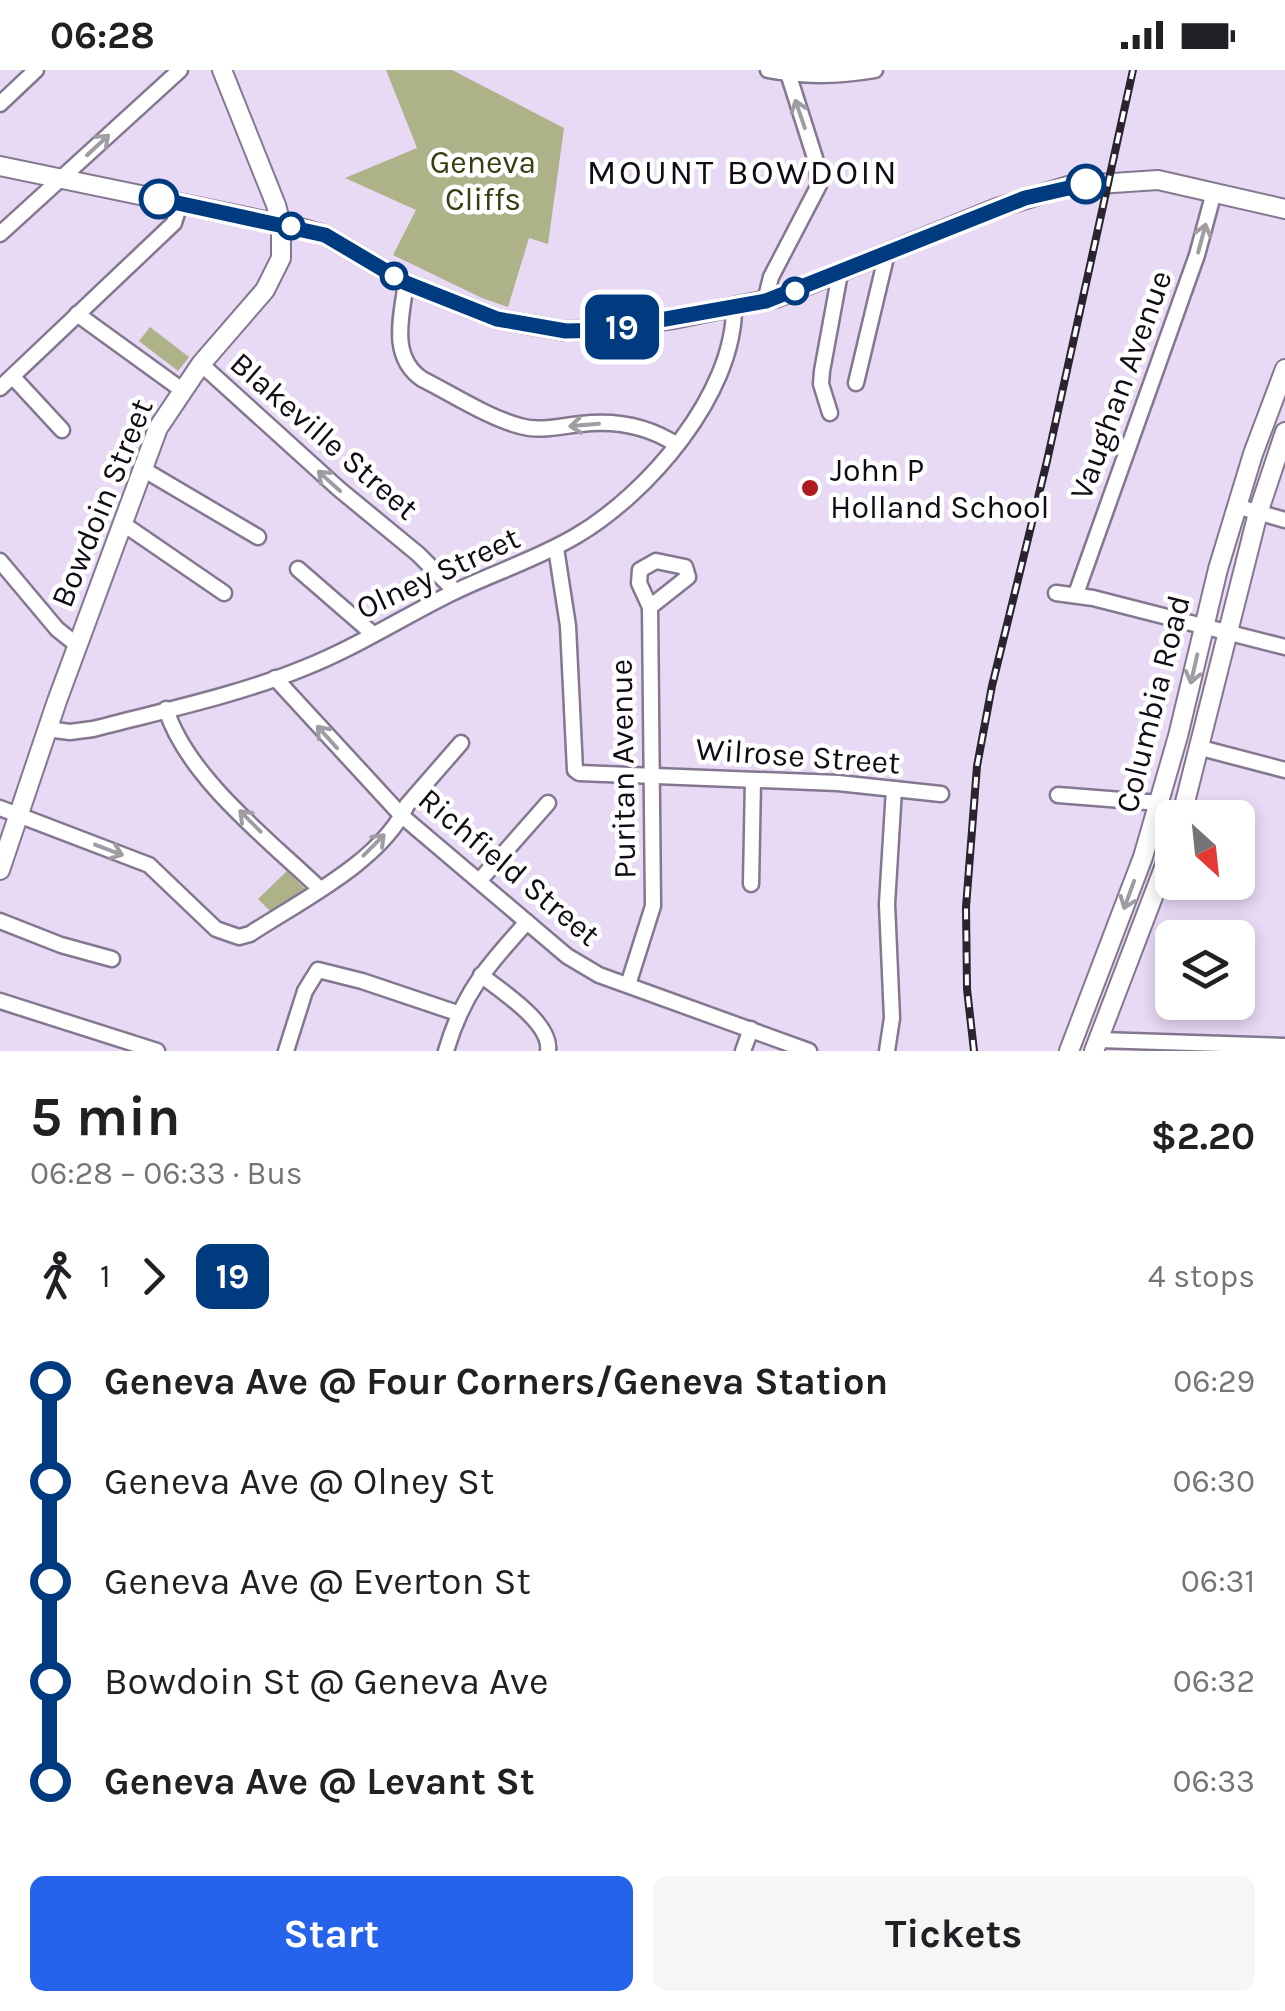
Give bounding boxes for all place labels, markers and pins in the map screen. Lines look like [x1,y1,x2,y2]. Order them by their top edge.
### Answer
unlabelled marker [1067,165,1105,203]
unlabelled marker [140,180,178,218]
unlabelled marker [278,213,304,239]
unlabelled marker [381,263,407,289]
unlabelled marker [782,278,808,304]
place label: John P Holland School [830,452,1049,526]
marker: John P Holland School [799,477,821,499]

